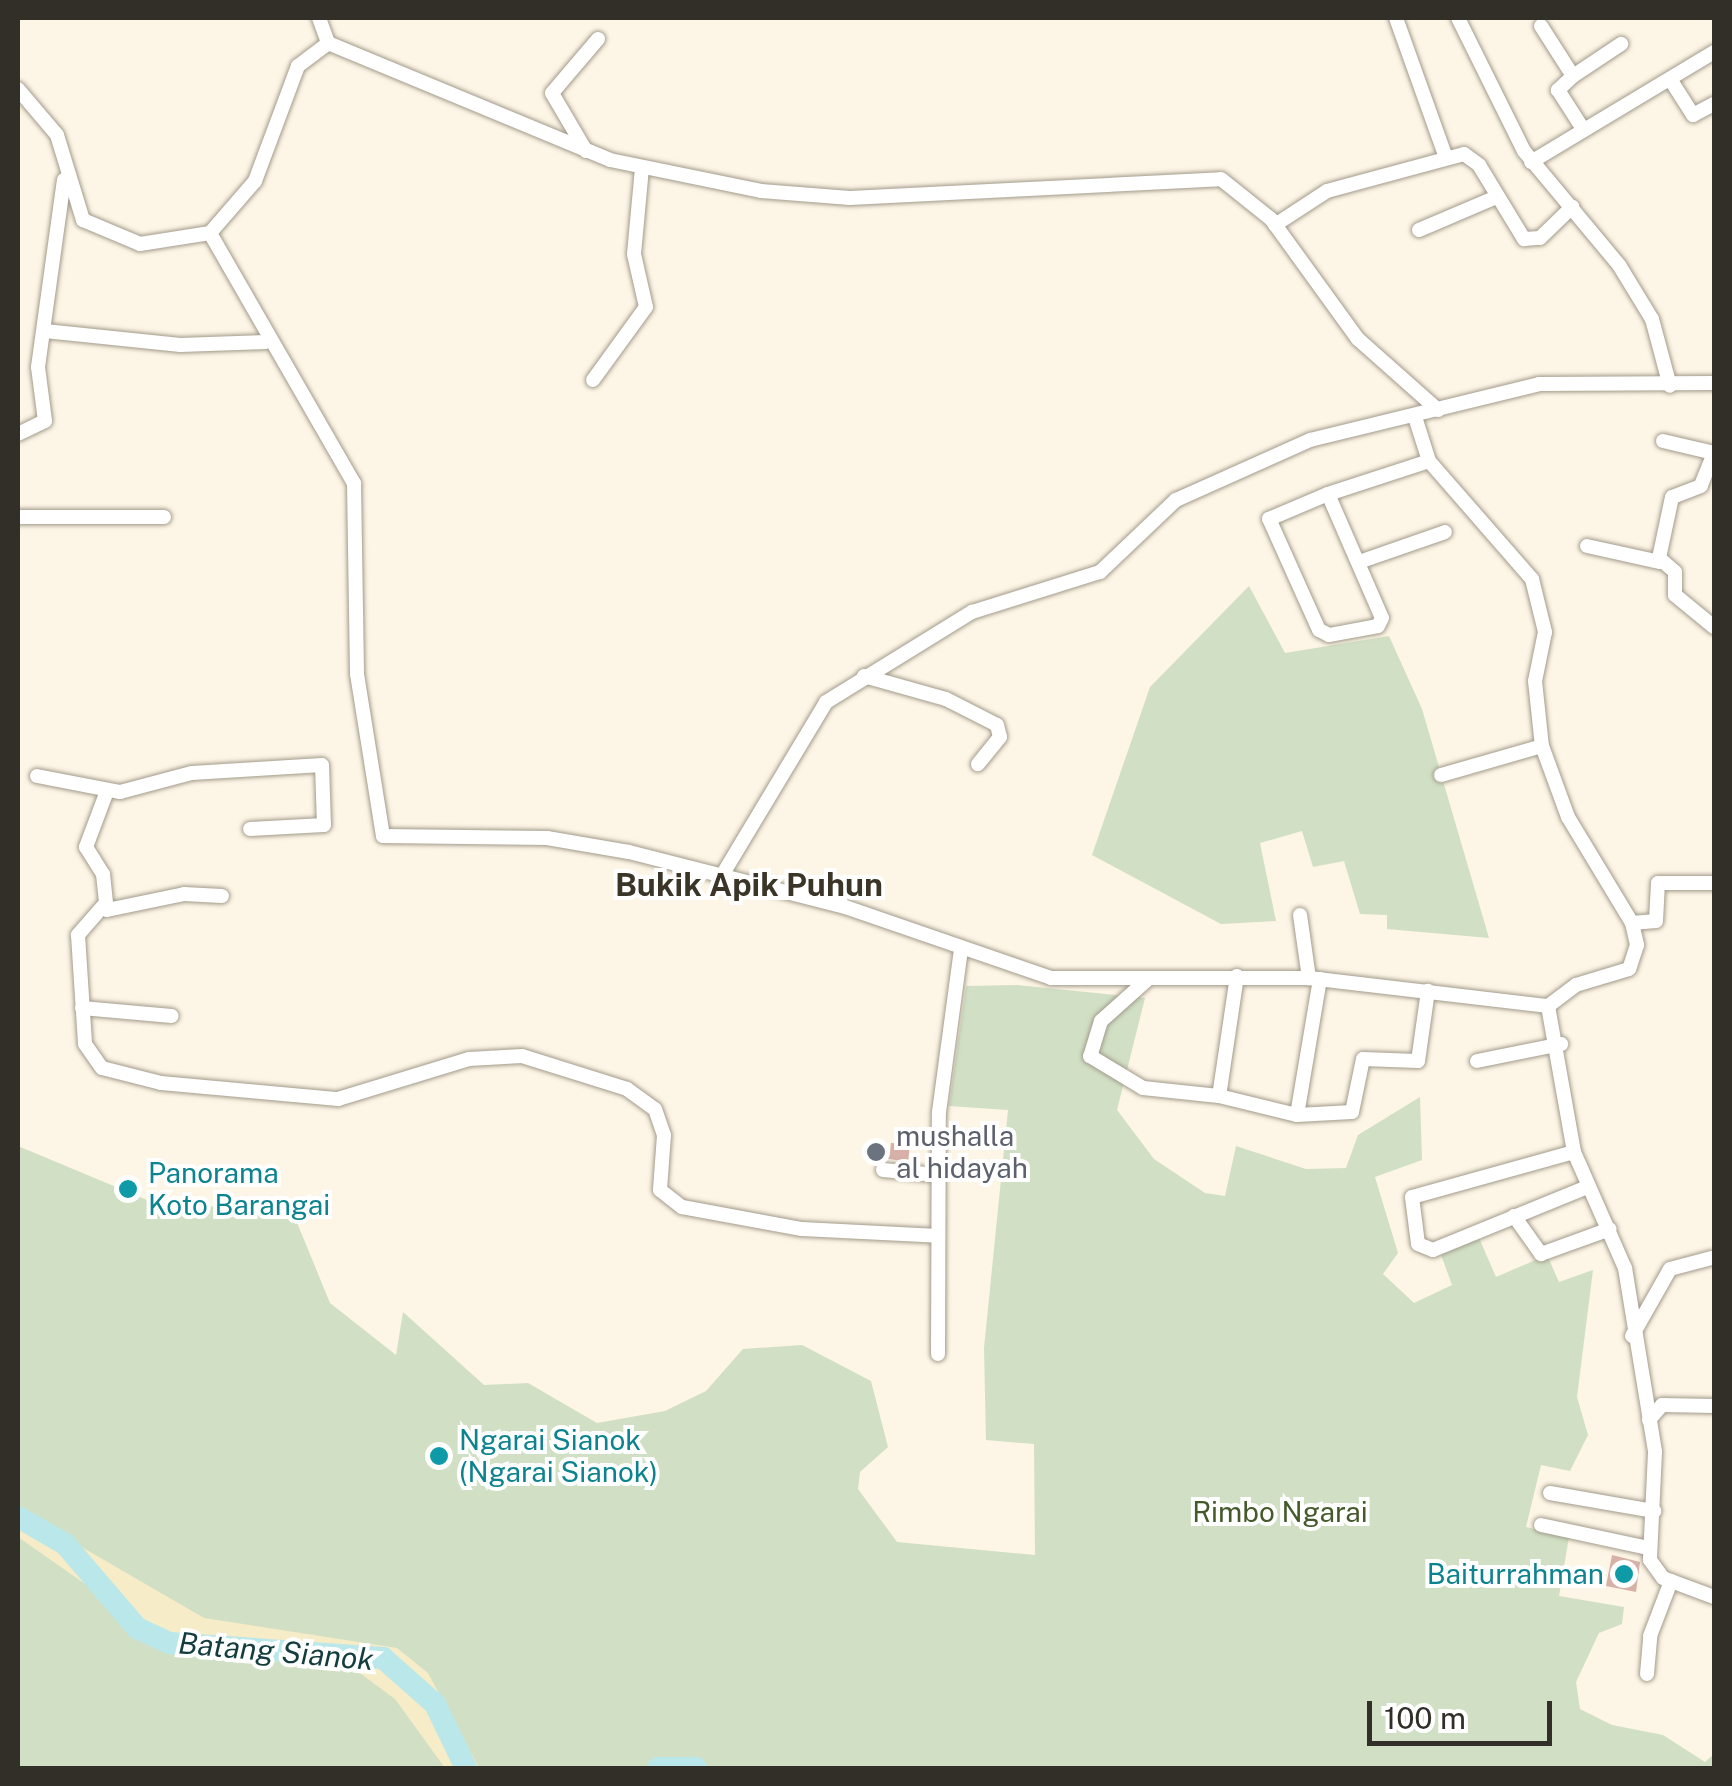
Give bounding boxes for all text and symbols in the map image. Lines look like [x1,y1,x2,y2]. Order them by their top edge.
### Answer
district label: Bukik Apik Puhun [615,866,883,904]
place label: mushalla al hidayah [896,1119,1028,1185]
marker: mushalla al hidayah [865,1141,887,1163]
place label: Panorama Koto Barangai [148,1156,330,1222]
marker: Panorama Koto Barangai [117,1178,139,1200]
place label: Ngarai Sianok (Ngarai Sianok) [459,1423,658,1489]
marker: Ngarai Sianok (Ngarai Sianok) [428,1445,450,1467]
park label: Rimbo Ngarai [1192,1495,1368,1529]
place label: Baiturrahman [1427,1557,1604,1591]
marker: Baiturrahman [1613,1563,1635,1585]
water label: Batang Sianok [177,1625,375,1677]
scale bar [1372,1681,1557,1743]
text: 100 m [1384,1700,1466,1736]

